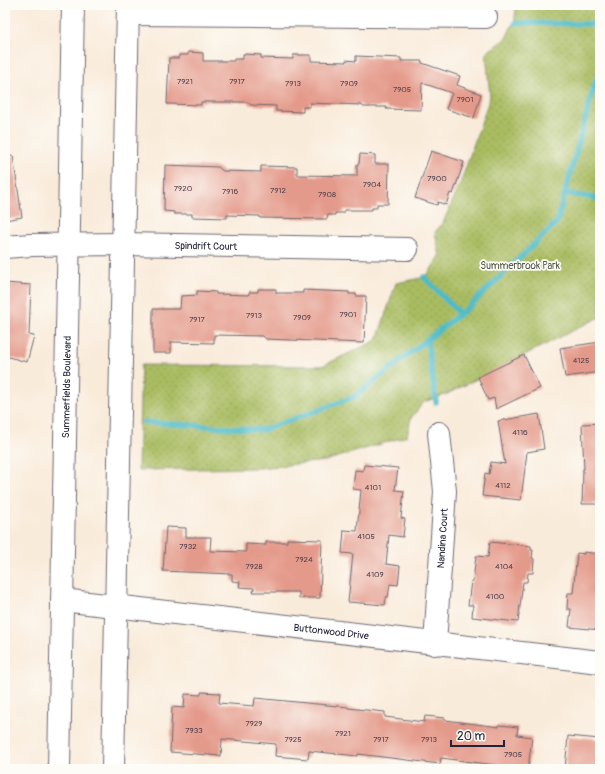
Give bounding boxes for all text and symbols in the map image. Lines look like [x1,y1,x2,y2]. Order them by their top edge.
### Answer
house number: 7921 [177,77,193,86]
house number: 7917 [229,77,246,86]
house number: 7913 [285,79,302,88]
house number: 7909 [340,79,358,88]
house number: 7905 [393,85,411,94]
house number: 7901 [457,95,473,104]
house number: 7900 [427,174,447,183]
house number: 7904 [363,180,382,189]
house number: 7920 [174,184,193,193]
house number: 7912 [270,186,287,195]
house number: 7916 [222,187,238,196]
house number: 7908 [318,190,336,199]
street label: Spindrift Court [174,240,238,253]
park label: Summerbrook Park [480,260,561,272]
house number: 7901 [340,310,356,319]
house number: 7913 [246,311,263,320]
house number: 7909 [293,313,311,322]
house number: 7917 [189,315,206,324]
street label: Summerfields Boulevard [60,336,74,438]
house number: 4125 [573,356,589,365]
house number: 4116 [512,428,528,437]
house number: 4112 [495,481,511,490]
house number: 4101 [365,483,381,492]
street label: Nandina Court [435,507,451,569]
house number: 4105 [357,532,375,541]
house number: 7932 [179,542,197,551]
house number: 7924 [295,555,313,564]
house number: 7928 [246,562,262,571]
house number: 4104 [495,562,513,571]
house number: 4109 [366,570,384,579]
house number: 4100 [486,592,505,601]
street label: Buttonwood Drive [293,622,369,642]
house number: 7929 [246,719,262,728]
scale bar [451,722,504,748]
house number: 7933 [185,726,203,735]
house number: 7921 [335,729,351,738]
text: 20 m [457,729,486,744]
house number: 7925 [284,735,302,744]
house number: 7917 [373,735,390,744]
house number: 7913 [421,735,438,744]
house number: 7905 [504,750,522,759]

